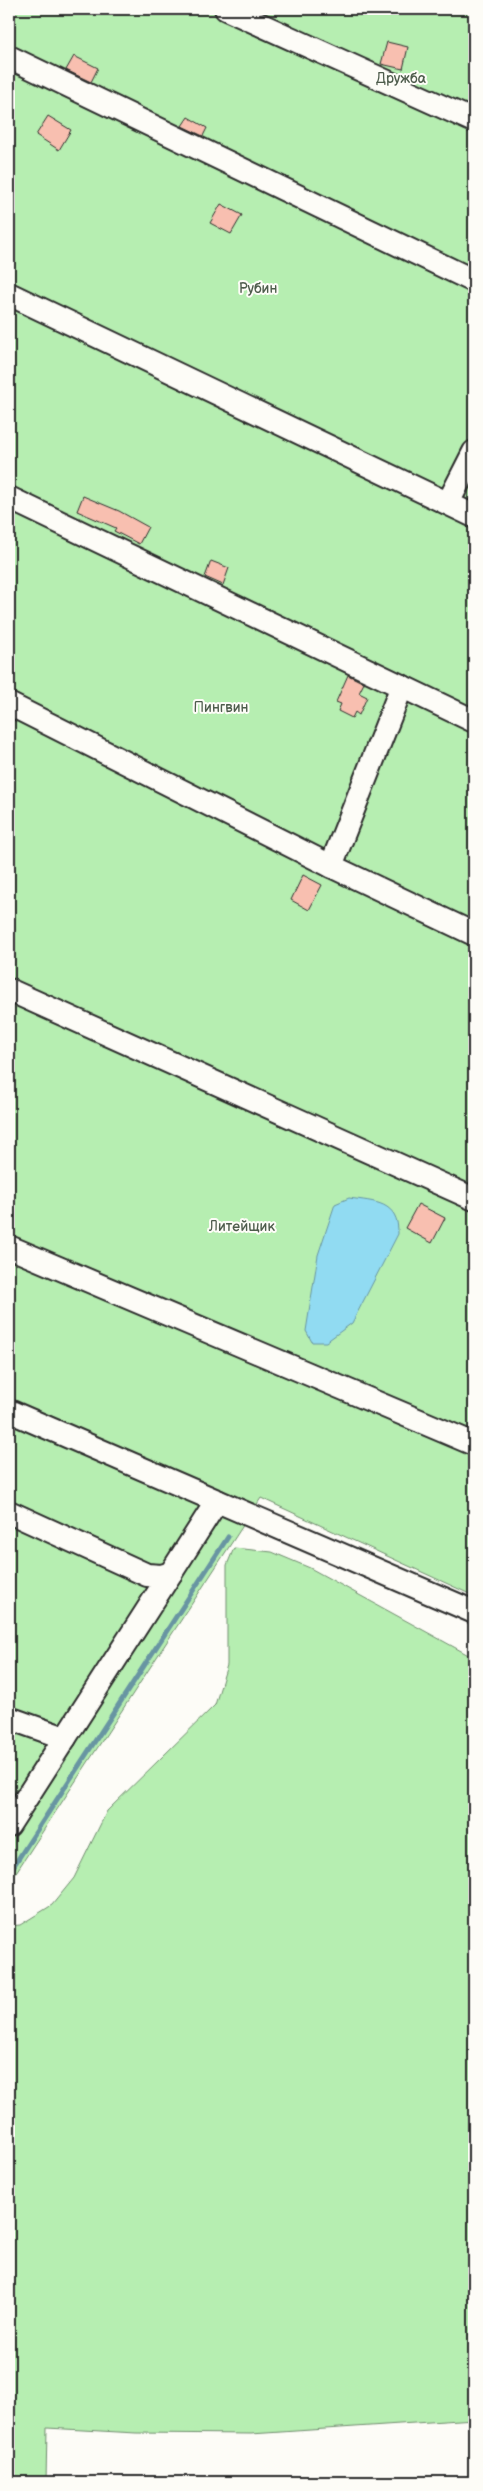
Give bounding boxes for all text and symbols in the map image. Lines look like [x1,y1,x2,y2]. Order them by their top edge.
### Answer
park label: Дружба [376,70,427,87]
park label: Рубин [239,280,277,297]
park label: Пингвин [194,699,248,716]
park label: Литейщик [208,1218,275,1235]

